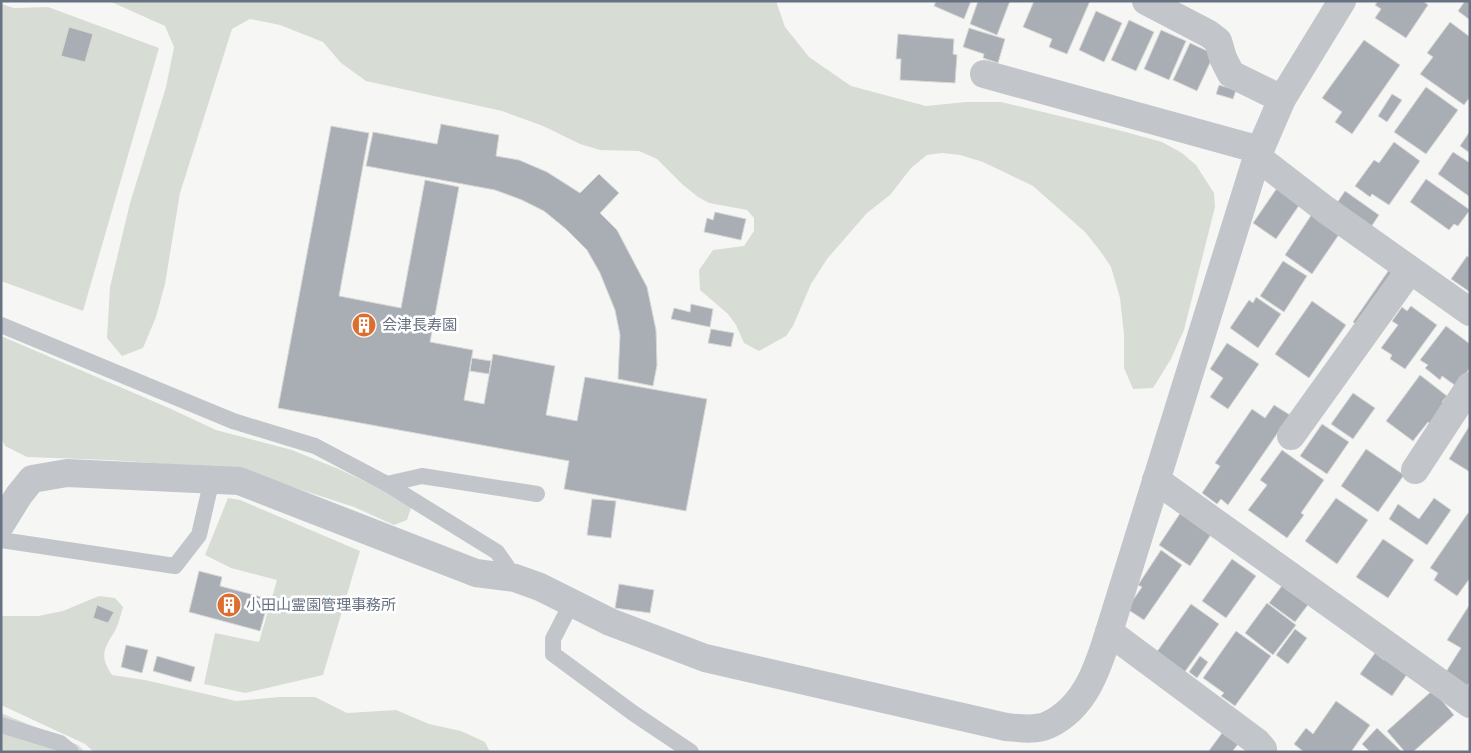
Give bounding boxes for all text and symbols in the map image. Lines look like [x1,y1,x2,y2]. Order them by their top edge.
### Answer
building icon: 会津長寿園 [351,312,377,338]
place label: 会津長寿園 [382,316,457,334]
building icon: 小田山霊園管理事務所 [216,592,242,618]
place label: 小田山霊園管理事務所 [246,596,396,614]

